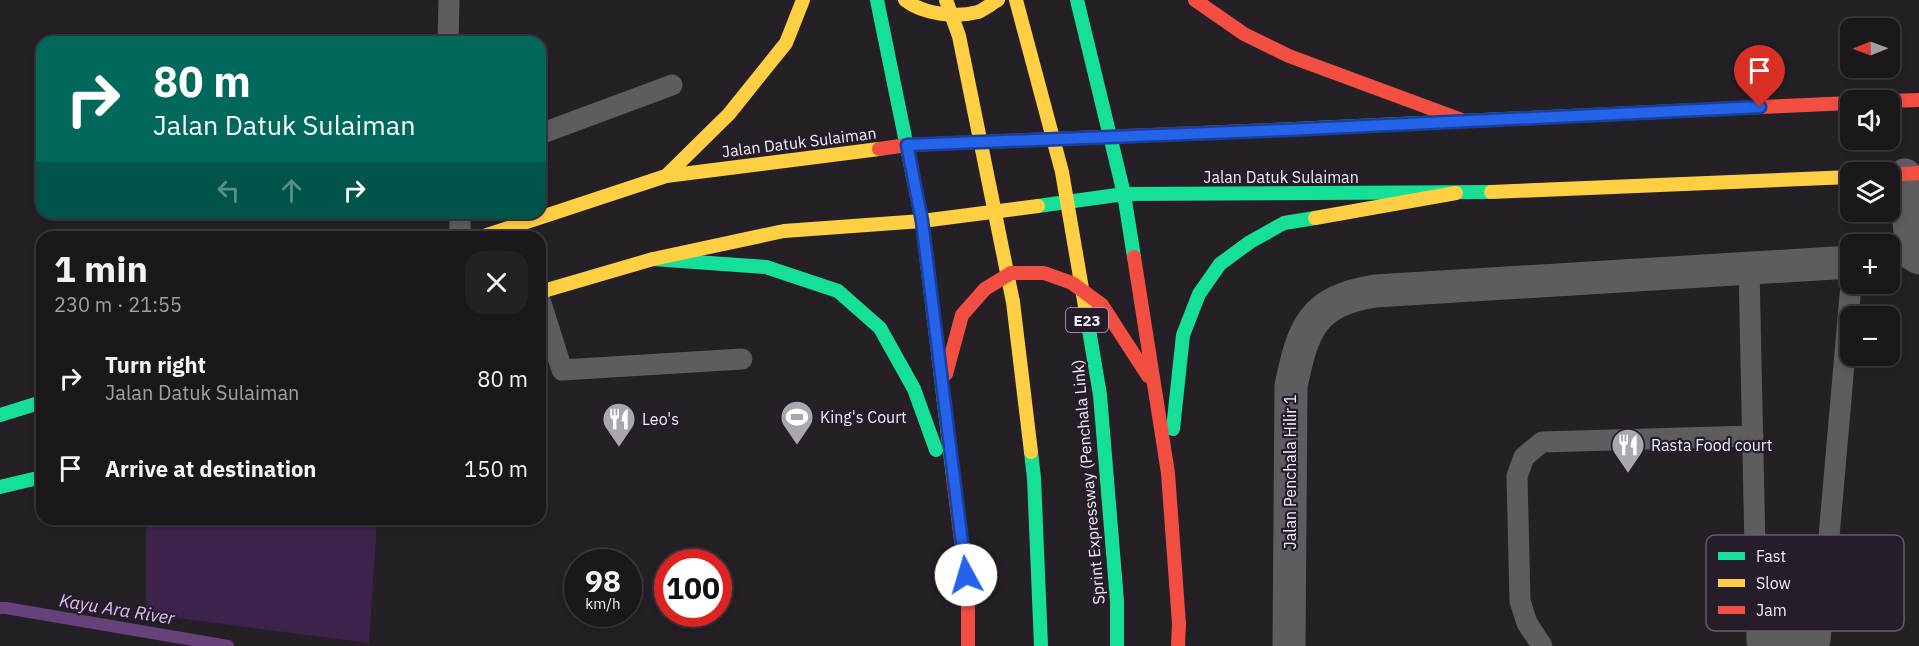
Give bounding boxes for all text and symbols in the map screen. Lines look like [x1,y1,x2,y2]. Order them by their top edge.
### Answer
north arrow [1840,18,1900,78]
map controls [1840,18,1900,366]
pin [1734,45,1785,107]
text: 80 m [153,54,251,109]
icon: arrive [1743,54,1776,87]
icon: right [54,60,132,138]
button: sound [1840,90,1900,150]
text: Jalan Datuk Sulaiman [153,107,415,142]
street label: Jalan Datuk Sulaiman [721,123,877,161]
button: layers [1840,162,1900,222]
street label: Jalan Datuk Sulaiman [1203,167,1359,187]
icon: left [212,174,245,207]
icon: ahead [275,174,308,207]
icon: right [338,174,371,207]
button: + [1840,234,1900,294]
text: 1 min [54,245,148,292]
button: close [465,251,528,314]
text: 230 m · 21:55 [54,291,182,318]
button: − [1840,306,1900,366]
road number: E23 [1066,308,1108,332]
text: Turn right [105,350,206,379]
street label: Sprint Expressway (Penchala Link) [1067,359,1109,605]
icon: right [54,362,87,395]
text: 80 m [477,364,528,393]
text: Jalan Datuk Sulaiman [105,379,299,406]
street label: Jalan Penchala Hilir 1 [1280,395,1300,549]
sports icon: King's Court [779,399,815,446]
restaurant icon: Leo's [601,401,637,448]
place label: King's Court [820,407,907,427]
place label: Leo's [642,409,679,429]
restaurant icon: Rasta Food court [1610,427,1646,474]
place label: Rasta Food court [1651,435,1772,455]
icon: arrive [54,452,87,485]
text: Arrive at destination [105,454,316,483]
text: 150 m [464,454,528,483]
legend [1706,535,1904,631]
position arrow [934,543,998,607]
text: Fast [1756,546,1786,566]
speed limit sign: 100 [654,549,732,627]
text: 98 [585,561,621,600]
text: Slow [1756,573,1791,593]
water label: Kayu Ara River [58,589,177,630]
text: km/h [585,594,621,613]
text: Jam [1756,600,1787,620]

